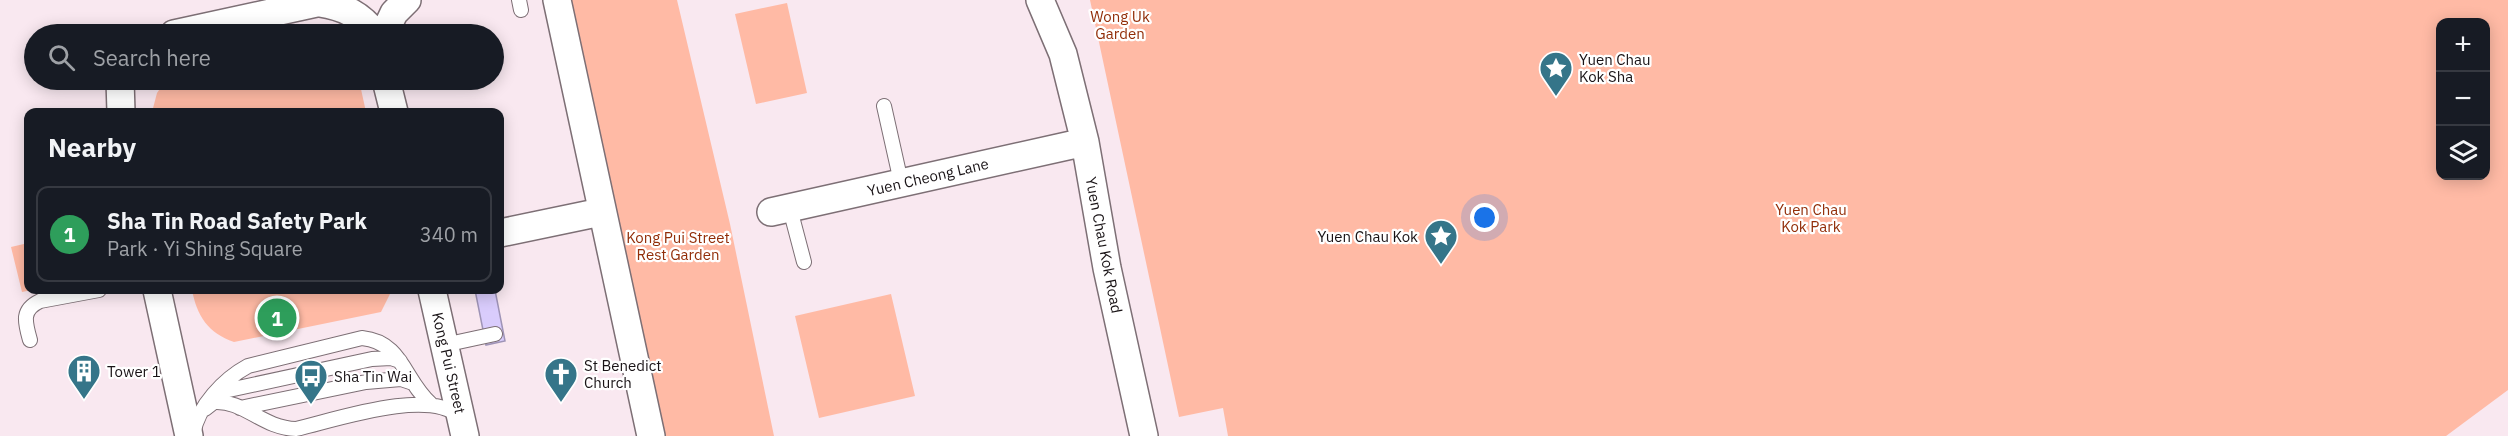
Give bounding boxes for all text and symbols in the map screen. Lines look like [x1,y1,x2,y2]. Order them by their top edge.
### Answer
park label: Wong Uk Garden [1090,7,1150,43]
map controls [2436,18,2490,180]
button: + [2436,18,2490,72]
search box [24,24,504,90]
icon: search [45,41,78,74]
text: Search here [93,43,211,72]
place icon: Yuen Chau Kok Sha [1538,50,1574,97]
place label: Yuen Chau Kok Sha [1579,50,1651,86]
button: − [2436,72,2490,126]
button: layers [2436,126,2490,180]
text: Nearby [48,130,136,164]
street label: Yuen Cheong Lane [865,154,991,200]
street label: Yuen Chau Kok Road [1081,175,1127,315]
park label: Yuen Chau Kok Park [1775,200,1847,236]
your location [1470,203,1499,232]
text: Sha Tin Road Safety Park [107,206,367,235]
place icon: Yuen Chau Kok [1423,218,1459,265]
text: 1 [64,221,76,248]
text: 340 m [420,221,478,248]
place label: Yuen Chau Kok [1317,227,1418,246]
park label: Kong Pui Street Rest Garden [626,228,730,264]
text: Park · Yi Shing Square [107,235,303,262]
pin: 1 [258,296,296,340]
street label: Kong Pui Street [428,310,470,416]
building icon: Tower 1 [66,353,102,400]
church icon: St Benedict Church [543,356,579,403]
place label: St Benedict Church [584,356,662,392]
bus stop icon: Sha Tin Wai [293,358,329,405]
place label: Tower 1 [107,362,161,381]
place label: Sha Tin Wai [334,367,412,386]

